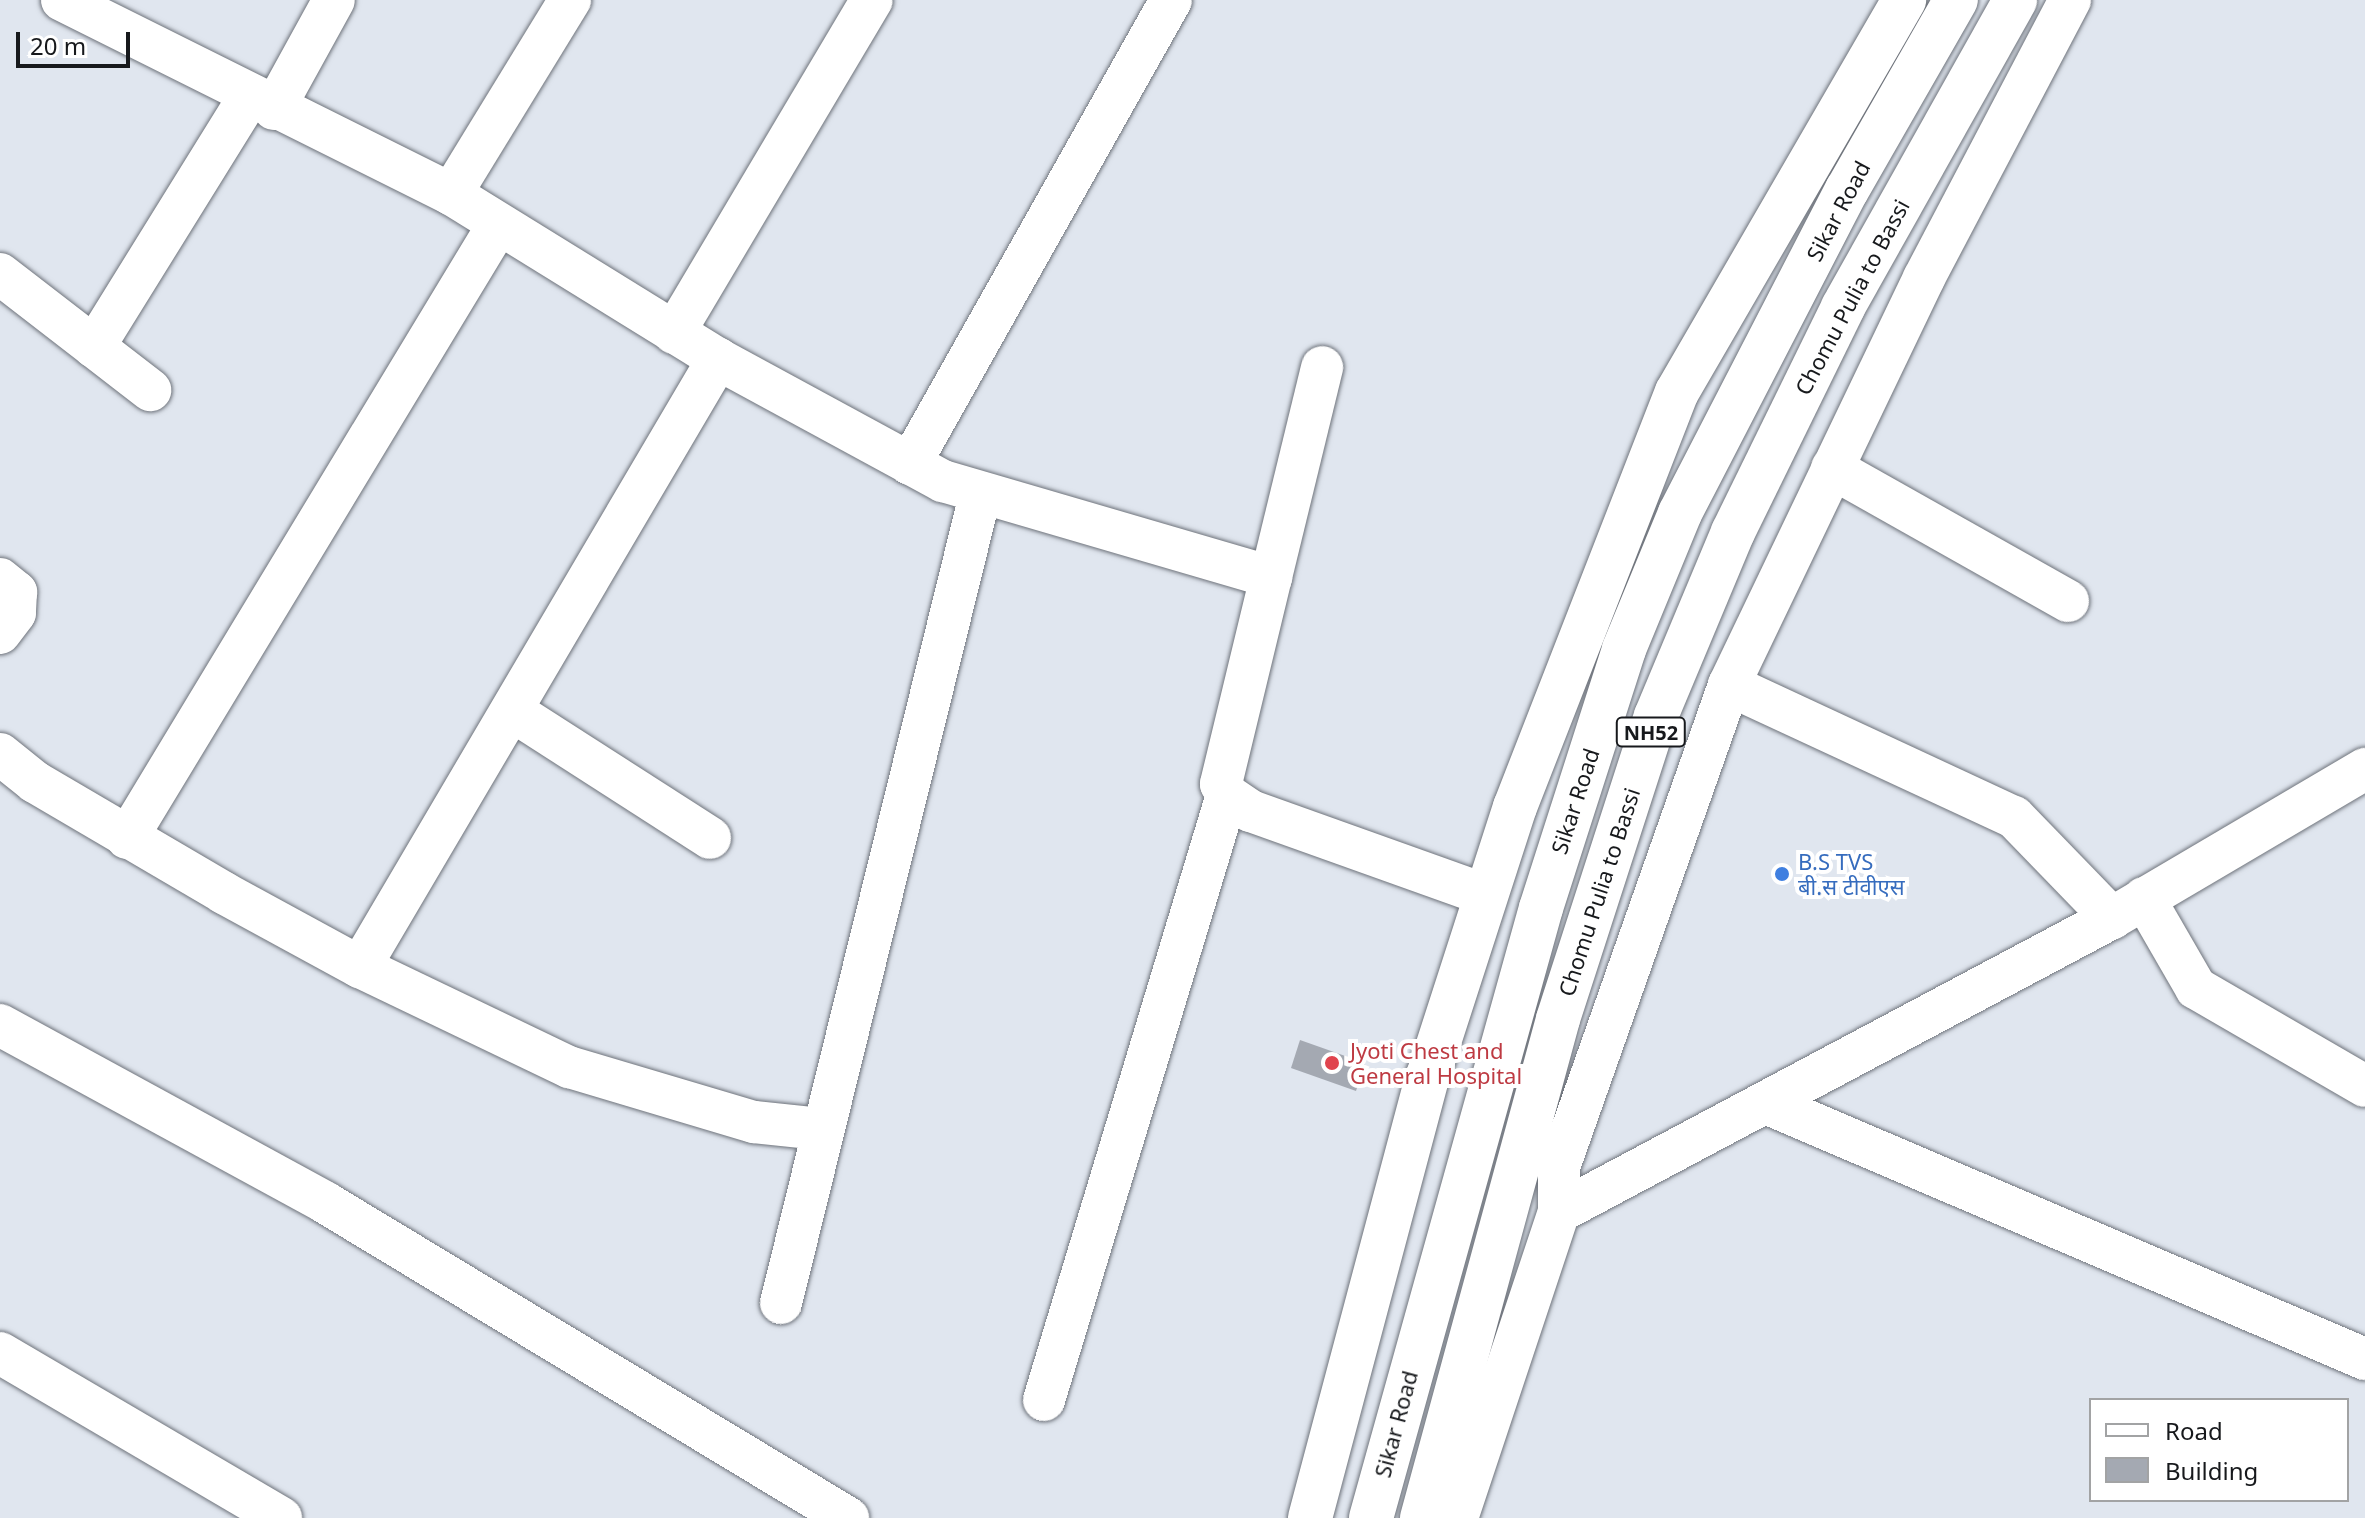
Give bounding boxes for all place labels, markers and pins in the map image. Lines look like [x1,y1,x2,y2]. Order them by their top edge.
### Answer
place label: B.S TVS बी.स टीवीएस [1798,848,1905,900]
marker: B.S TVS बी.स टीवीएस [1773,865,1791,883]
place label: Jyoti Chest and General Hospital [1350,1037,1522,1088]
marker: Jyoti Chest and General Hospital [1321,1052,1343,1074]

